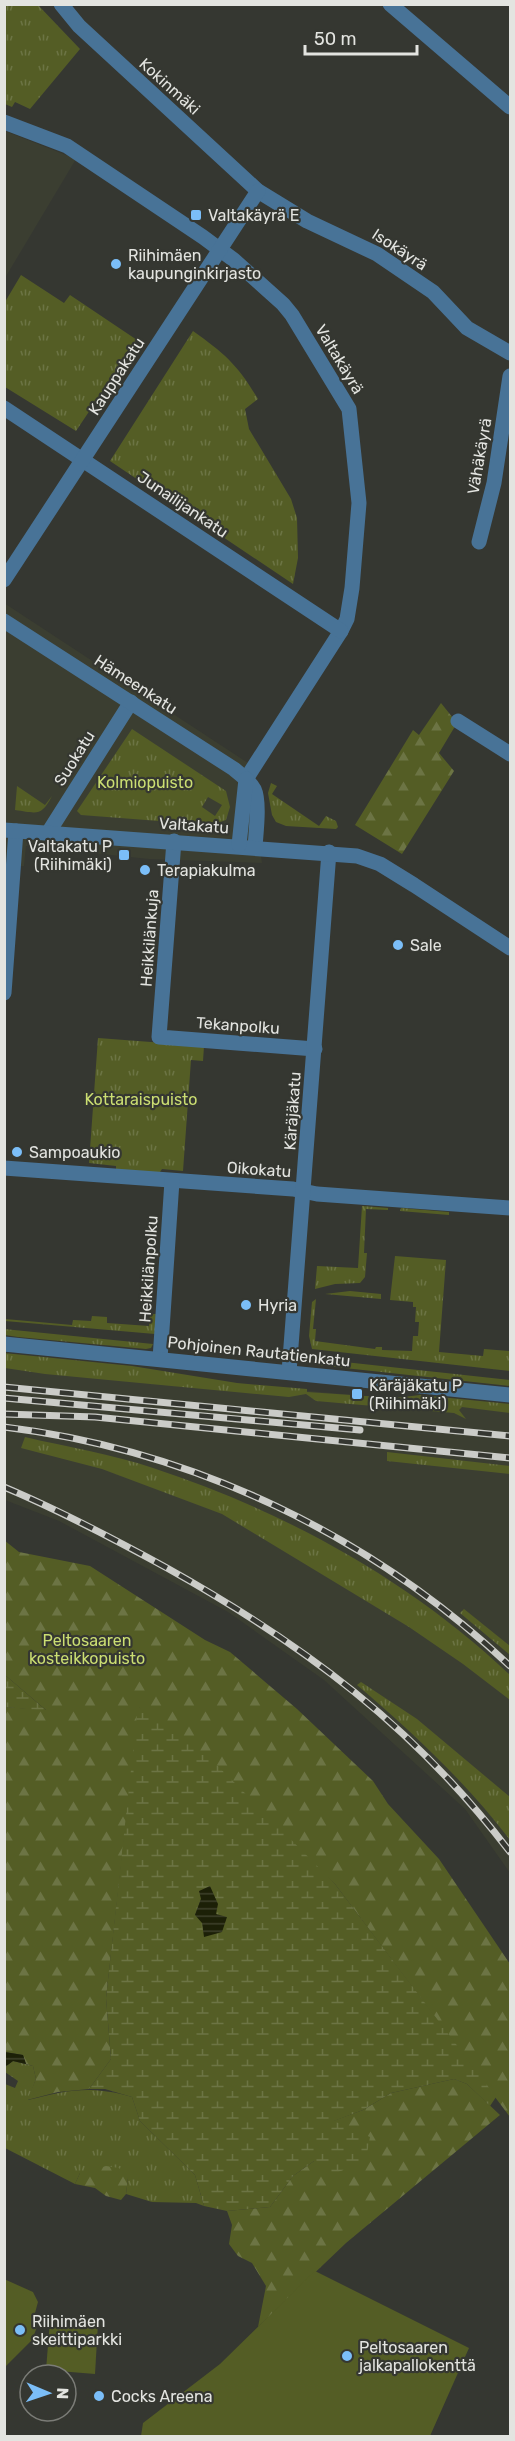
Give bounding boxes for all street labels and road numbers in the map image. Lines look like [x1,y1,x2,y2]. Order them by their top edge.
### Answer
street label: Kokinmäki [135,54,204,119]
street label: Isokäyrä [369,225,431,274]
street label: Valtakäyrä [311,321,368,397]
street label: Kauppakatu [84,334,149,419]
street label: Vähäkäyrä [463,416,496,496]
street label: Junailijankatu [134,467,232,542]
street label: Hämeenkatu [91,651,181,718]
street label: Suokatu [50,727,99,789]
street label: Valtakatu [158,814,230,837]
street label: Heikkilänkuja [137,889,162,988]
street label: Tekanpolku [196,1013,280,1038]
street label: Käräjäkatu [280,1071,305,1151]
street label: Oikokatu [226,1158,292,1181]
street label: Heikkilänpolku [135,1215,162,1323]
street label: Pohjoinen Rautatienkatu [166,1332,351,1371]

